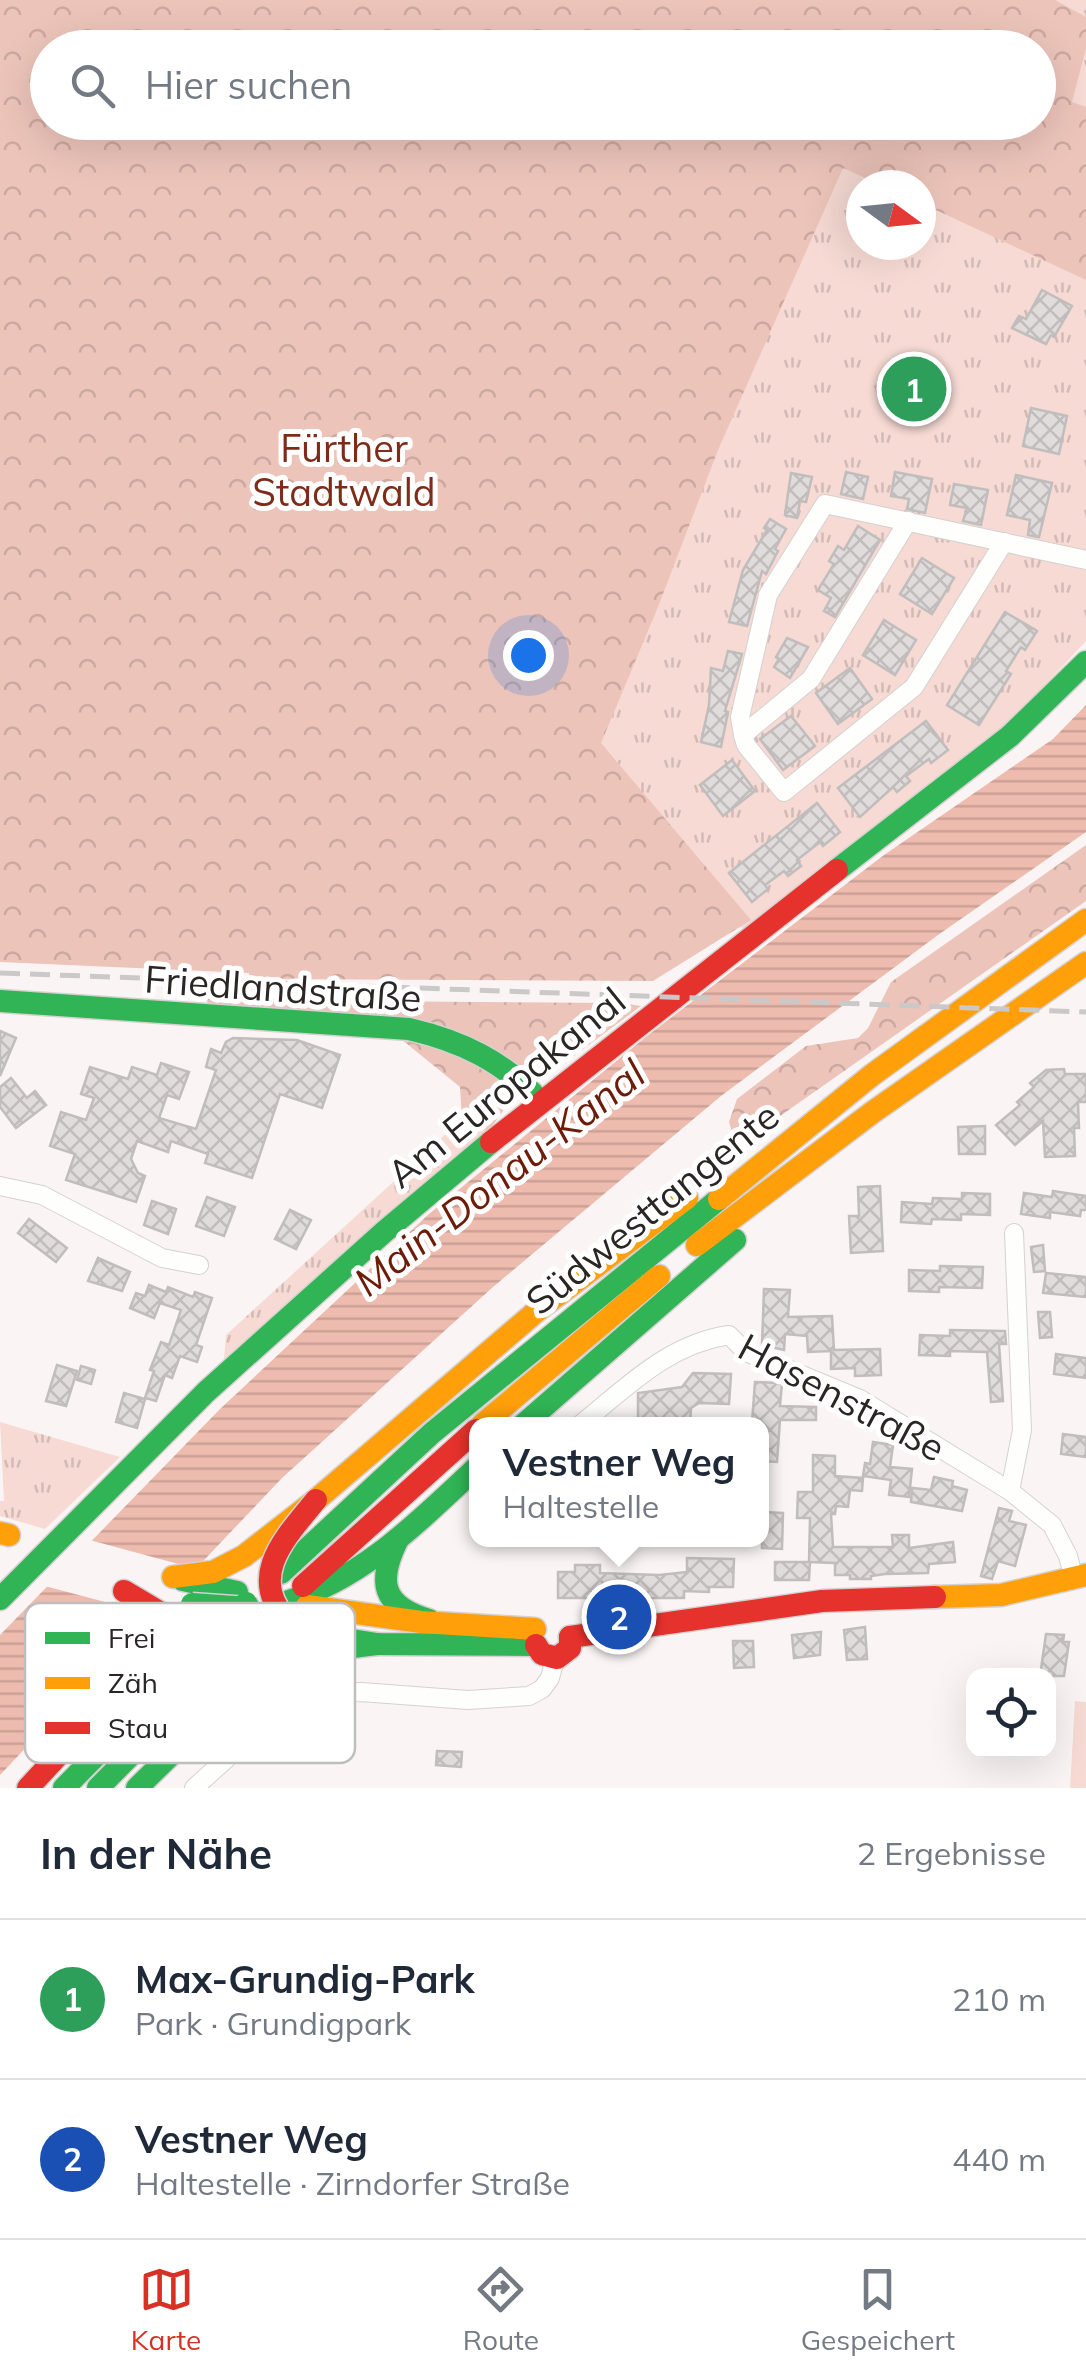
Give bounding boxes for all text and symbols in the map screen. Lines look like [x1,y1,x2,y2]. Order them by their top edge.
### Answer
search box [30,30,1056,140]
icon: search [65,58,120,113]
text: Hier suchen [145,61,352,109]
north arrow [846,170,936,260]
pin: 1 [882,352,946,426]
park label: Fürther Stadtwald [252,424,436,516]
your location [503,630,554,681]
street label: Friedlandstraße [143,954,423,1022]
street label: Am Europakanal [377,976,635,1198]
water label: Main-Donau-Kanal [344,1048,655,1306]
street label: Südwesttangente [516,1091,788,1325]
street label: Hasenstraße [731,1323,953,1471]
popup [469,1417,769,1547]
text: Vestner Weg [503,1438,735,1486]
text: Haltestelle [503,1486,659,1526]
pin: 2 [586,1580,652,1654]
legend [25,1603,355,1763]
text: Frei [108,1620,155,1655]
text: Zäh [108,1665,158,1700]
map controls [966,1668,1056,1758]
button: locate [966,1668,1056,1758]
text: Stau [108,1710,168,1745]
text: In der Nähe [40,1827,272,1880]
text: 2 Ergebnisse [857,1833,1046,1873]
text: Max-Grundig-Park [135,1955,474,2003]
text: 1 [63,1979,82,2019]
text: 210 m [952,1979,1046,2019]
text: Park · Grundigpark [135,2003,411,2043]
text: Vestner Weg [135,2115,368,2163]
text: 2 [63,2139,82,2179]
text: 440 m [952,2139,1046,2179]
text: Haltestelle · Zirndorfer Straße [135,2163,570,2203]
tab: Karte [131,2262,201,2357]
tab: Route [463,2262,539,2357]
tab: Gespeichert [801,2262,955,2357]

